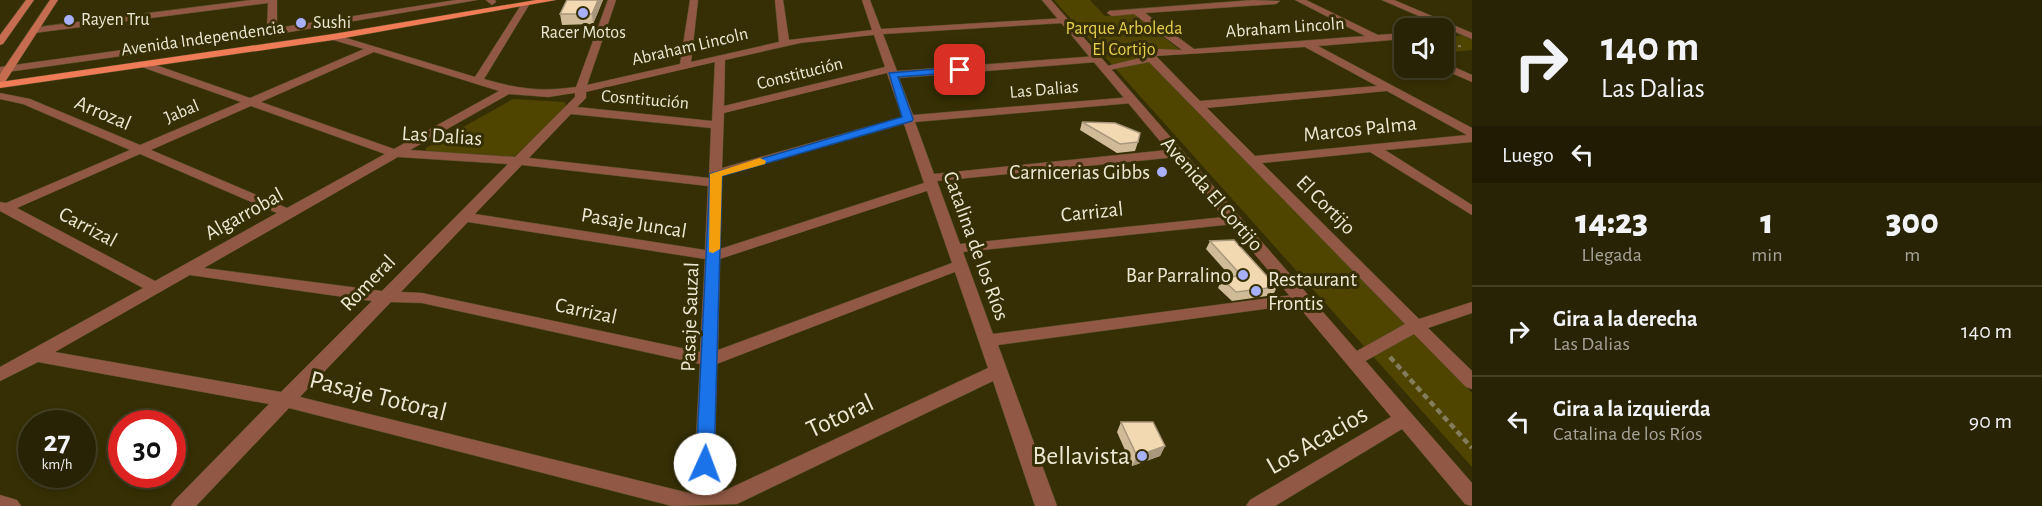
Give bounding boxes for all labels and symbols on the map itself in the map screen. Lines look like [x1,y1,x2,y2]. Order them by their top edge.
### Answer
marker: Racer Motos [576,6,590,20]
place label: Rayen Tru [81,11,149,29]
marker: Rayen Tru [62,13,76,27]
place label: Sushi [313,14,351,32]
street label: Abraham Lincoln [1225,15,1345,41]
marker: Sushi [294,16,308,30]
street label: Avenida Independencia [120,19,286,59]
park label: Parque Arboleda El Cortijo [1066,20,1182,59]
place label: Racer Motos [540,24,626,42]
street label: Abraham Lincoln [630,25,750,69]
pin [934,44,985,95]
street label: Constitución [755,55,845,93]
street label: Las Dalias [1009,78,1079,102]
street label: Cosntitución [600,87,690,113]
street label: Arrozal [72,92,134,134]
street label: Jabal [162,97,202,127]
street label: Marcos Palma [1302,113,1418,145]
street label: Las Dalias [401,123,483,149]
street label: Avenida El Cortijo [1157,133,1267,255]
place label: Carnicerias Gibbs [1009,162,1150,183]
marker: Carnicerias Gibbs [1155,165,1169,179]
street label: Catalina de los Ríos [939,169,1013,323]
street label: El Cortijo [1292,171,1360,239]
street label: Algarrobal [201,184,287,244]
street label: Carrizal [1060,198,1124,226]
street label: Carrizal [55,203,121,251]
street label: Pasaje Juncal [580,204,688,242]
street label: Romeral [336,251,400,315]
street label: Pasaje Sauzal [678,262,702,372]
place label: Bar Parralino [1126,265,1231,286]
marker: Bar Parralino [1236,268,1250,282]
place label: Restaurant Frontis [1268,269,1357,314]
marker: Restaurant Frontis [1249,284,1263,298]
street label: Carrizal [553,294,619,328]
street label: Pasaje Totoral [307,366,449,426]
street label: Totoral [802,389,878,443]
street label: Los Acacios [1262,401,1372,479]
speed limit sign: 30 [108,410,186,488]
position arrow [673,432,737,496]
place label: Bellavista [1033,443,1130,469]
marker: Bellavista [1135,449,1149,463]

